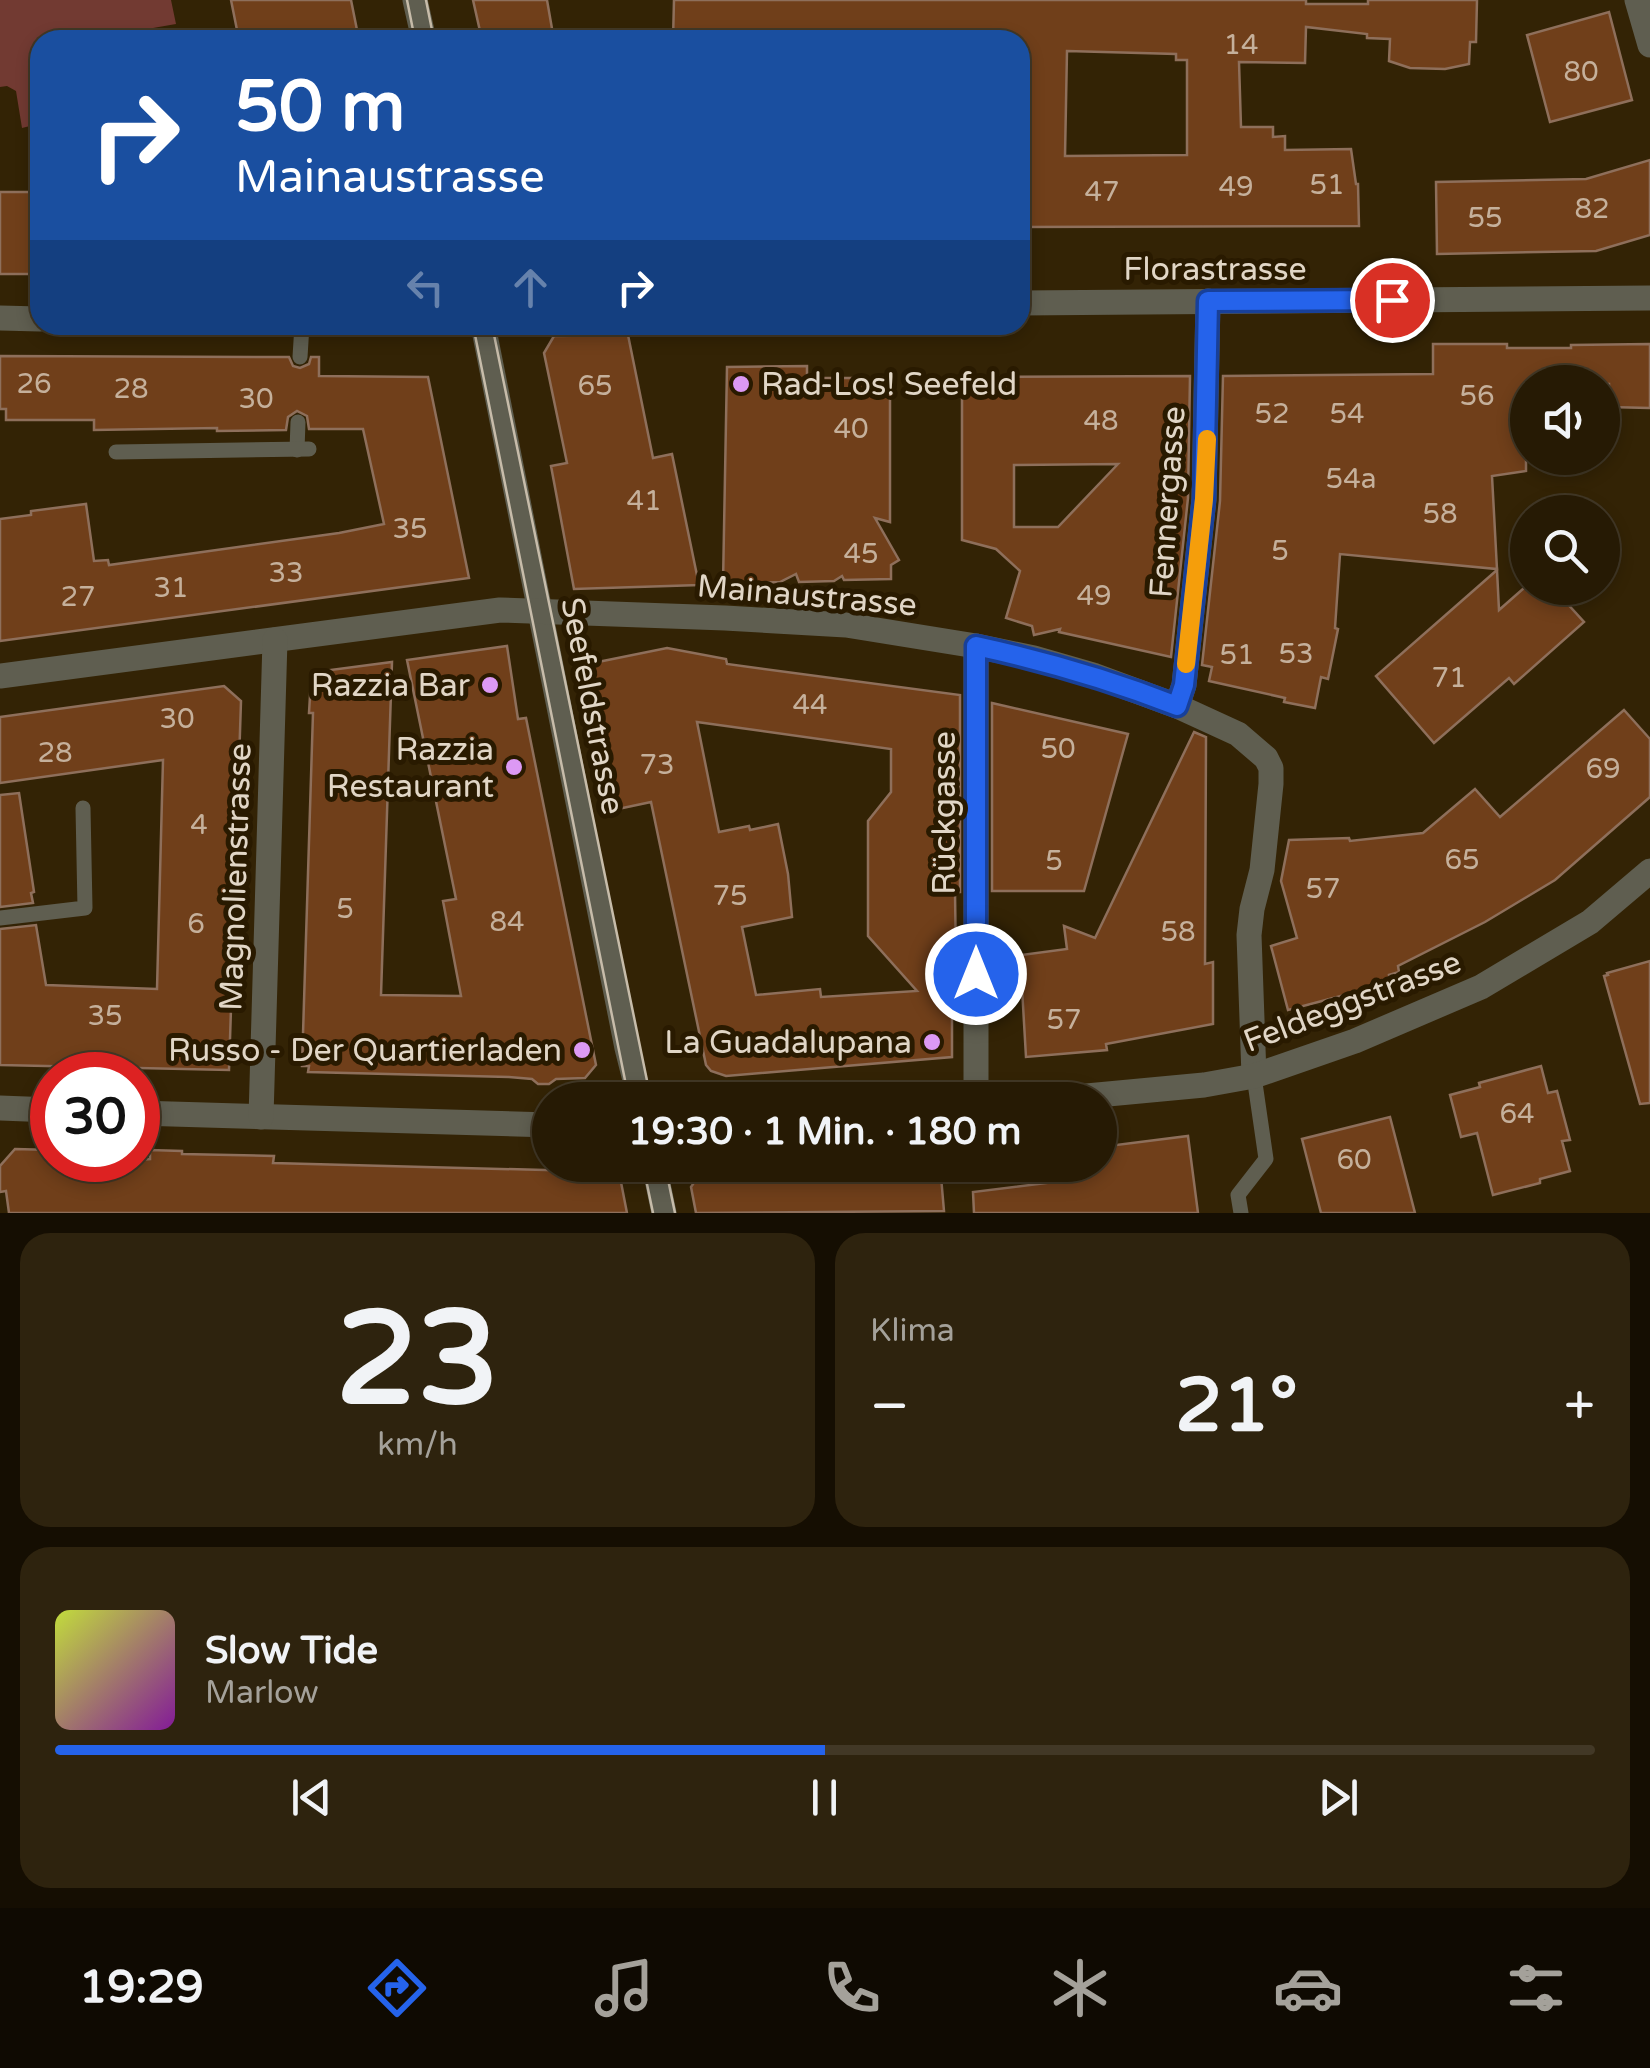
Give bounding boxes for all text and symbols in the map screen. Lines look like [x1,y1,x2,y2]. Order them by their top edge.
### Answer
house number: 14 [1223,28,1259,62]
house number: 80 [1563,55,1599,89]
text: 50 m [235,66,405,150]
icon: right [70,70,200,200]
text: Mainaustrasse [235,151,545,205]
house number: 51 [1309,168,1345,202]
house number: 49 [1218,170,1254,204]
house number: 47 [1084,175,1120,209]
house number: 82 [1574,192,1610,226]
house number: 55 [1467,201,1503,235]
street label: Florastrasse [1123,251,1307,289]
pin [1350,258,1435,343]
icon: left [398,260,453,315]
icon: ahead [503,260,558,315]
icon: right [608,260,663,315]
icon: arrive [1365,273,1420,328]
map controls [1510,365,1620,605]
button: sound [1510,365,1620,475]
place label: Rad-Los! Seefeld [761,366,1017,404]
house number: 26 [16,367,52,401]
house number: 65 [577,369,613,403]
house number: 28 [113,372,149,406]
marker: Rad-Los! Seefeld [730,373,752,395]
house number: 56 [1459,379,1495,413]
house number: 30 [238,382,274,416]
house number: 52 [1254,397,1290,431]
house number: 54 [1329,397,1365,431]
house number: 48 [1083,404,1119,438]
street label: Fennergasse [1142,405,1194,599]
house number: 40 [833,412,869,446]
house number: 54a [1326,462,1376,496]
house number: 41 [626,484,662,518]
button: search [1510,495,1620,605]
house number: 58 [1422,497,1458,531]
house number: 35 [392,512,428,546]
house number: 5 [1271,534,1289,568]
house number: 45 [843,537,879,571]
house number: 33 [268,556,304,590]
street label: Mainaustrasse [696,567,918,625]
house number: 31 [153,571,189,605]
house number: 49 [1076,579,1112,613]
house number: 27 [60,580,96,614]
street label: Seefeldstrasse [552,595,632,818]
house number: 53 [1278,637,1314,671]
house number: 51 [1219,638,1255,672]
house number: 71 [1431,661,1467,695]
place label: Razzia Bar [311,667,471,705]
marker: Razzia Bar [479,674,501,696]
house number: 44 [792,688,828,722]
house number: 30 [159,702,195,736]
place label: Razzia Restaurant [327,731,494,806]
street label: Rückgasse [926,731,964,895]
house number: 50 [1040,732,1076,766]
house number: 28 [37,736,73,770]
street label: Magnolienstrasse [212,742,260,1012]
house number: 73 [639,748,675,782]
house number: 69 [1585,752,1621,786]
marker: Razzia Restaurant [503,756,525,778]
house number: 4 [190,808,208,842]
house number: 65 [1444,843,1480,877]
house number: 5 [1045,844,1063,878]
house number: 57 [1305,872,1341,906]
house number: 75 [712,879,748,913]
house number: 5 [336,892,354,926]
house number: 84 [489,905,525,939]
house number: 6 [187,907,205,941]
house number: 58 [1160,915,1196,949]
position arrow [924,922,1028,1026]
street label: Feldeggstrasse [1238,943,1466,1061]
house number: 35 [87,999,123,1033]
house number: 57 [1046,1003,1082,1037]
place label: La Guadalupana [664,1024,912,1062]
marker: La Guadalupana [921,1031,943,1053]
place label: Russo - Der Quartierladen [168,1032,562,1070]
marker: Russo - Der Quartierladen [571,1039,593,1061]
speed limit sign: 30 [30,1052,160,1182]
house number: 64 [1499,1097,1535,1131]
text: 19:30 · 1 Min. · 180 m [628,1109,1021,1155]
house number: 60 [1336,1143,1372,1177]
text: 23 [336,1283,499,1439]
text: Klima [870,1312,955,1350]
text: 21° [1175,1361,1298,1451]
text: − [870,1374,909,1440]
text: + [1564,1374,1595,1440]
text: km/h [377,1426,458,1464]
text: Slow Tide [205,1628,378,1674]
text: Marlow [205,1674,319,1712]
icon: previous [284,1770,339,1825]
icon: pause [797,1770,852,1825]
icon: next [1311,1770,1366,1825]
icon: directions [362,1953,432,2023]
icon: music [589,1953,659,2023]
icon: phone [817,1953,887,2023]
icon: climate [1045,1953,1115,2023]
icon: car [1273,1953,1343,2023]
icon: filters [1501,1953,1571,2023]
text: 19:29 [79,1961,204,2015]

